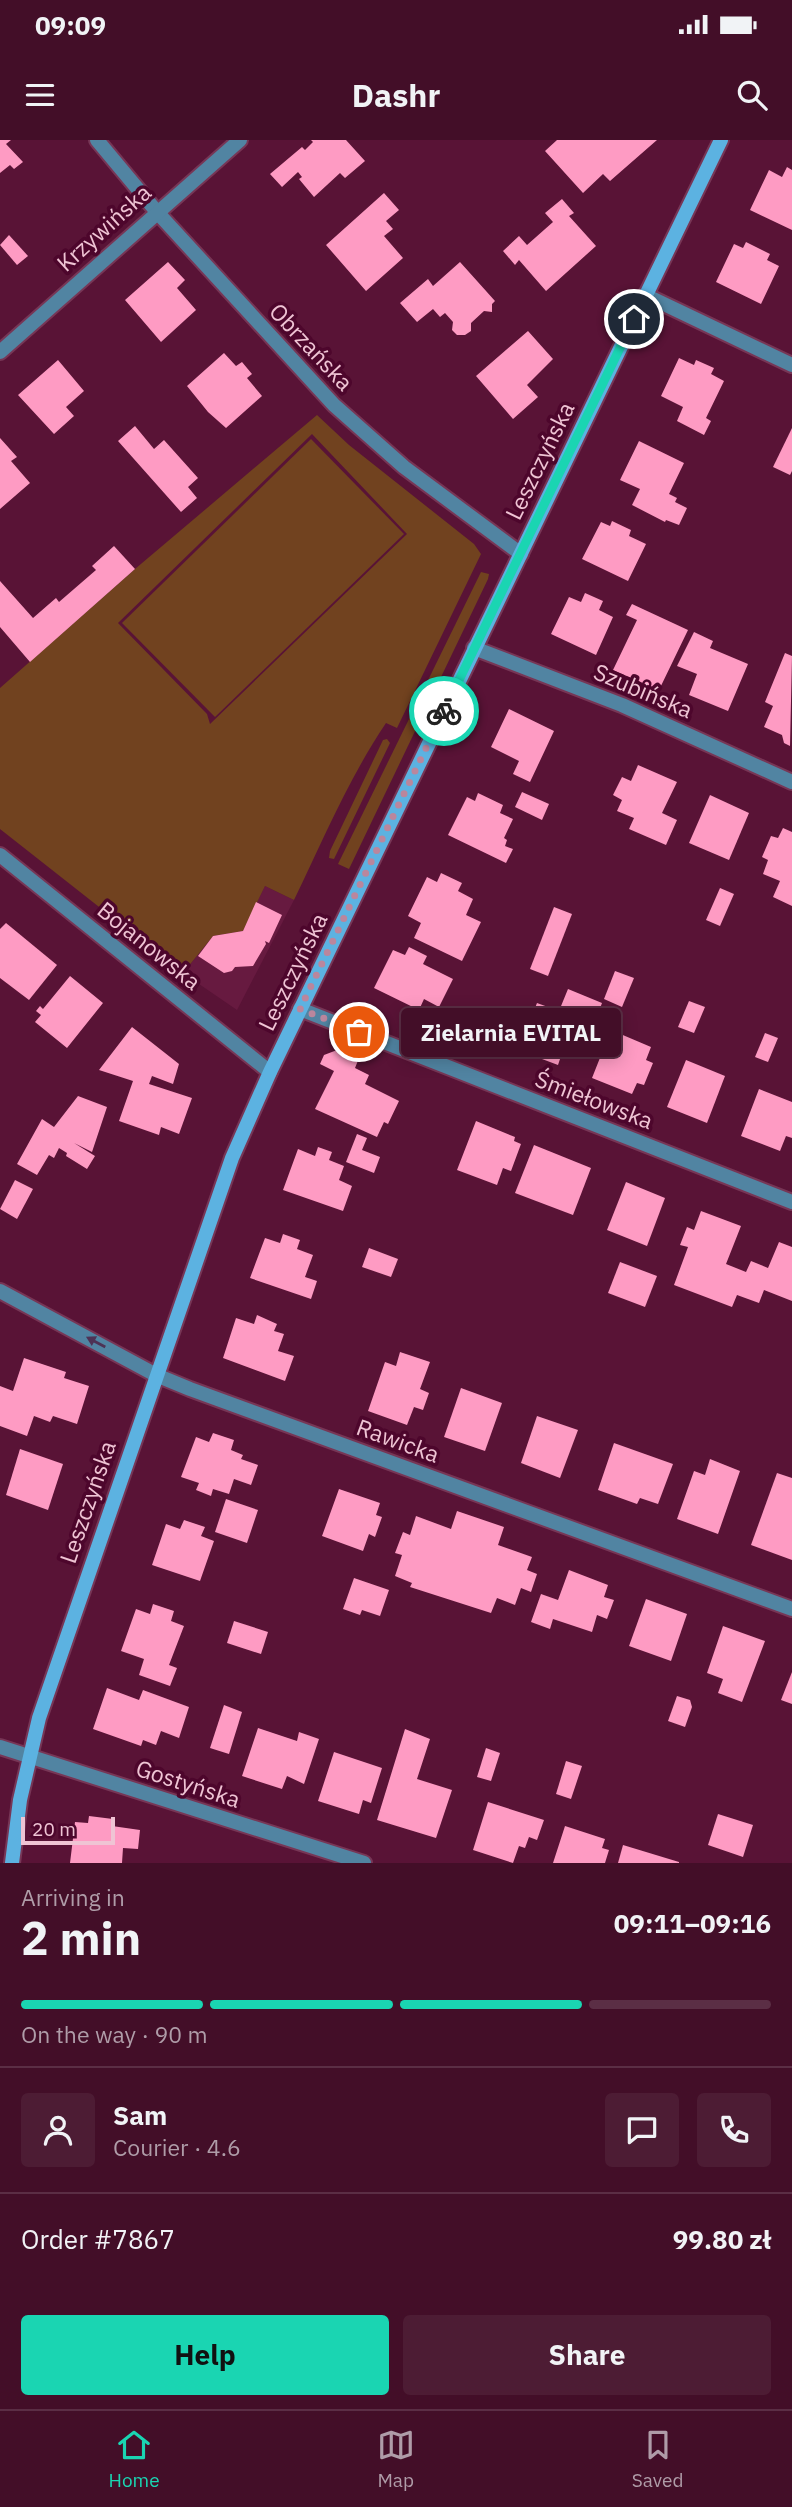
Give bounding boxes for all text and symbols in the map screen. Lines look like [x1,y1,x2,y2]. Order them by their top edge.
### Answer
text: 09:09 [35,8,106,42]
text: Dashr [352,74,440,116]
icon: menu [21,76,59,114]
icon: search [733,76,771,114]
street label: Krzywińska [50,177,157,278]
pin [604,289,664,349]
street label: Obrzańska [263,296,360,397]
icon: home [615,300,653,338]
street label: Leszczyńska [498,397,581,524]
street label: Szubińska [589,656,697,724]
courier [409,676,479,746]
icon: bike [425,692,463,730]
street label: Bojanowska [92,894,208,996]
street label: Leszczyńska [251,908,334,1035]
pin [329,1002,389,1062]
callout: Zielarnia EVITAL [401,1008,622,1057]
icon: bag [340,1013,378,1051]
text: Zielarnia EVITAL [421,1017,601,1047]
street label: Śmiełowska [531,1063,658,1135]
one-way arrow [86,1337,106,1348]
street label: Rawicka [353,1411,444,1469]
street label: Leszczyńska [52,1436,122,1567]
street label: Gostyńska [132,1752,244,1814]
scale bar [21,1814,116,1846]
text: 20 m [32,1817,76,1841]
text: Arriving in [21,1882,125,1912]
text: 09:11–09:16 [614,1906,771,1940]
text: 2 min [21,1908,141,1968]
text: On the way · 90 m [21,2019,208,2049]
button: person [21,2093,95,2167]
button: chat [605,2093,679,2167]
button: phone [697,2093,771,2167]
text: Sam [113,2098,167,2132]
text: Courier · 4.6 [113,2132,241,2162]
text: Order #7867 [21,2222,175,2256]
text: 99.80 zł [673,2222,771,2256]
button: Help [21,2315,389,2395]
button: Share [403,2315,771,2395]
tab: Home [109,2426,160,2492]
tab: Map [377,2426,415,2492]
tab: Saved [632,2426,683,2492]

